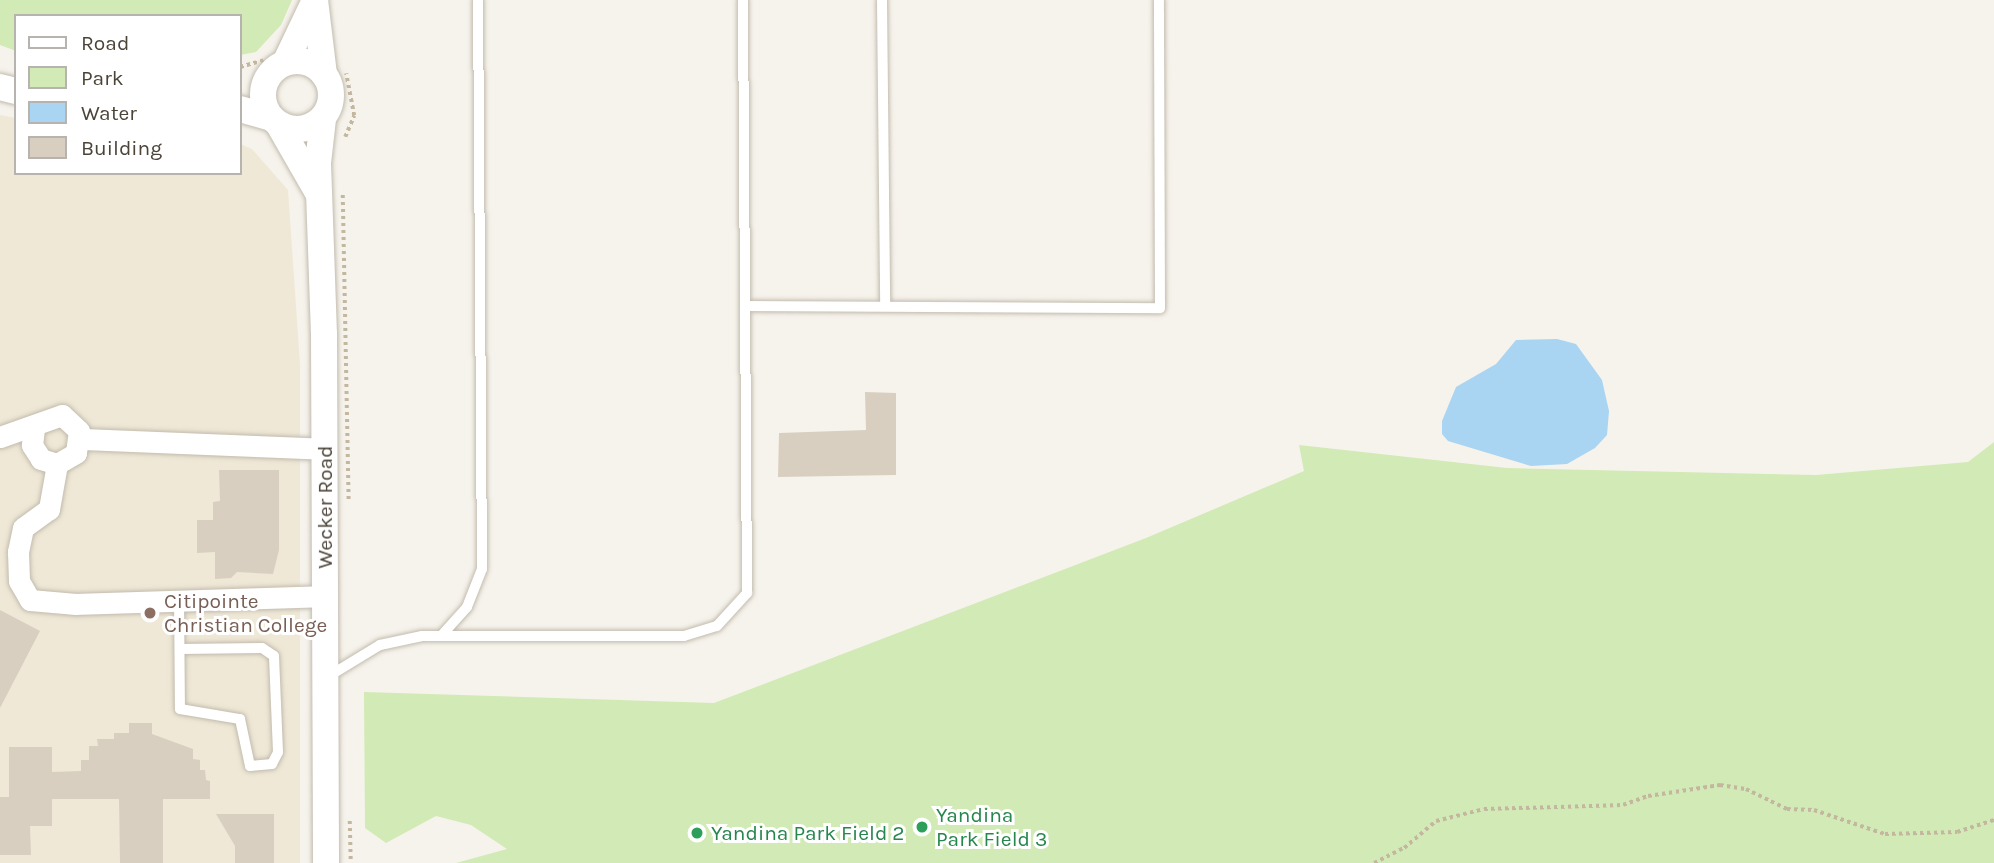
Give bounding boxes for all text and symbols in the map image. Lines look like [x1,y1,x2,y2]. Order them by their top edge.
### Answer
legend [14,14,242,175]
text: Road [81,31,129,55]
text: Park [81,66,124,90]
text: Water [81,101,137,125]
text: Building [81,136,162,160]
street label: Wecker Road [312,445,338,569]
place label: Citipointe Christian College [164,588,327,638]
marker: Citipointe Christian College [142,605,158,621]
place label: Yandina Park Field 3 [936,802,1047,852]
marker: Yandina Park Field 3 [914,819,930,835]
place label: Yandina Park Field 2 [711,820,905,846]
marker: Yandina Park Field 2 [689,825,705,841]

